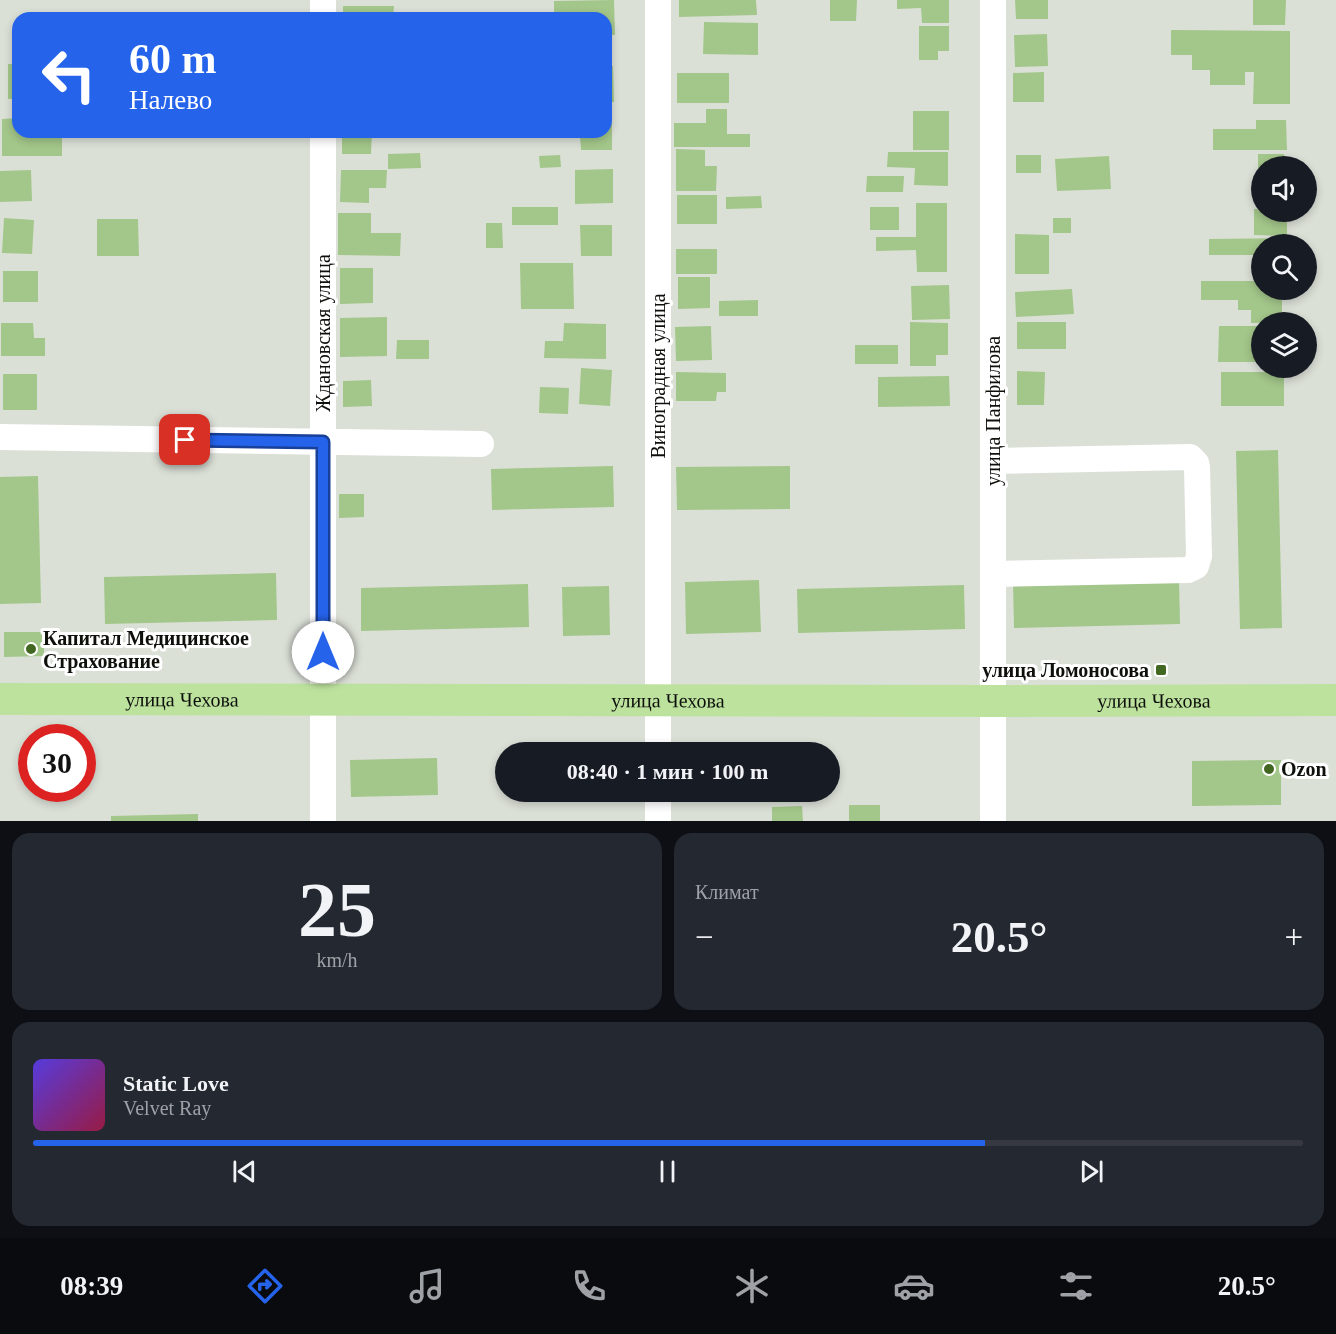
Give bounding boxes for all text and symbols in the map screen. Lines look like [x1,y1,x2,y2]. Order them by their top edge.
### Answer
icon: left [30,36,108,114]
text: 60 m [129,36,217,82]
text: Налево [129,85,212,115]
map controls [1251,156,1317,378]
button: sound [1251,156,1317,222]
button: search [1251,234,1317,300]
street label: Ждановская улица [312,254,335,412]
street label: Виноградная улица [647,293,670,459]
button: layers [1251,312,1317,378]
street label: улица Панфилова [982,336,1005,486]
pin [159,414,210,465]
icon: arrive [168,423,201,456]
position arrow [291,620,355,684]
place label: Капитал Медицинское Страхование [43,627,249,673]
marker: Капитал Медицинское Страхование [24,642,38,656]
place label: улица Ломоносова [982,659,1149,682]
marker: улица Ломоносова [1154,663,1168,677]
street label: улица Чехова [125,688,239,711]
street label: улица Чехова [611,689,725,712]
street label: улица Чехова [1097,689,1211,713]
speed limit sign: 30 [18,724,96,802]
place label: Ozon [1281,758,1327,780]
text: 08:40 · 1 мин · 100 m [567,759,768,784]
marker: Ozon [1262,762,1276,776]
text: 25 [298,866,376,953]
text: Климат [695,881,759,903]
text: 20.5° [951,912,1047,962]
text: − [695,919,714,955]
text: + [1284,919,1303,955]
text: km/h [316,949,358,971]
text: Static Love [123,1071,229,1096]
text: Velvet Ray [123,1097,211,1119]
icon: previous [228,1155,261,1188]
icon: pause [651,1155,684,1188]
icon: next [1075,1155,1108,1188]
icon: directions [244,1265,286,1307]
icon: music [406,1265,448,1307]
icon: phone [568,1265,610,1307]
icon: climate [731,1265,773,1307]
icon: car [893,1265,935,1307]
icon: filters [1055,1265,1097,1307]
text: 08:39 [60,1271,123,1301]
text: 20.5° [1218,1271,1276,1301]

